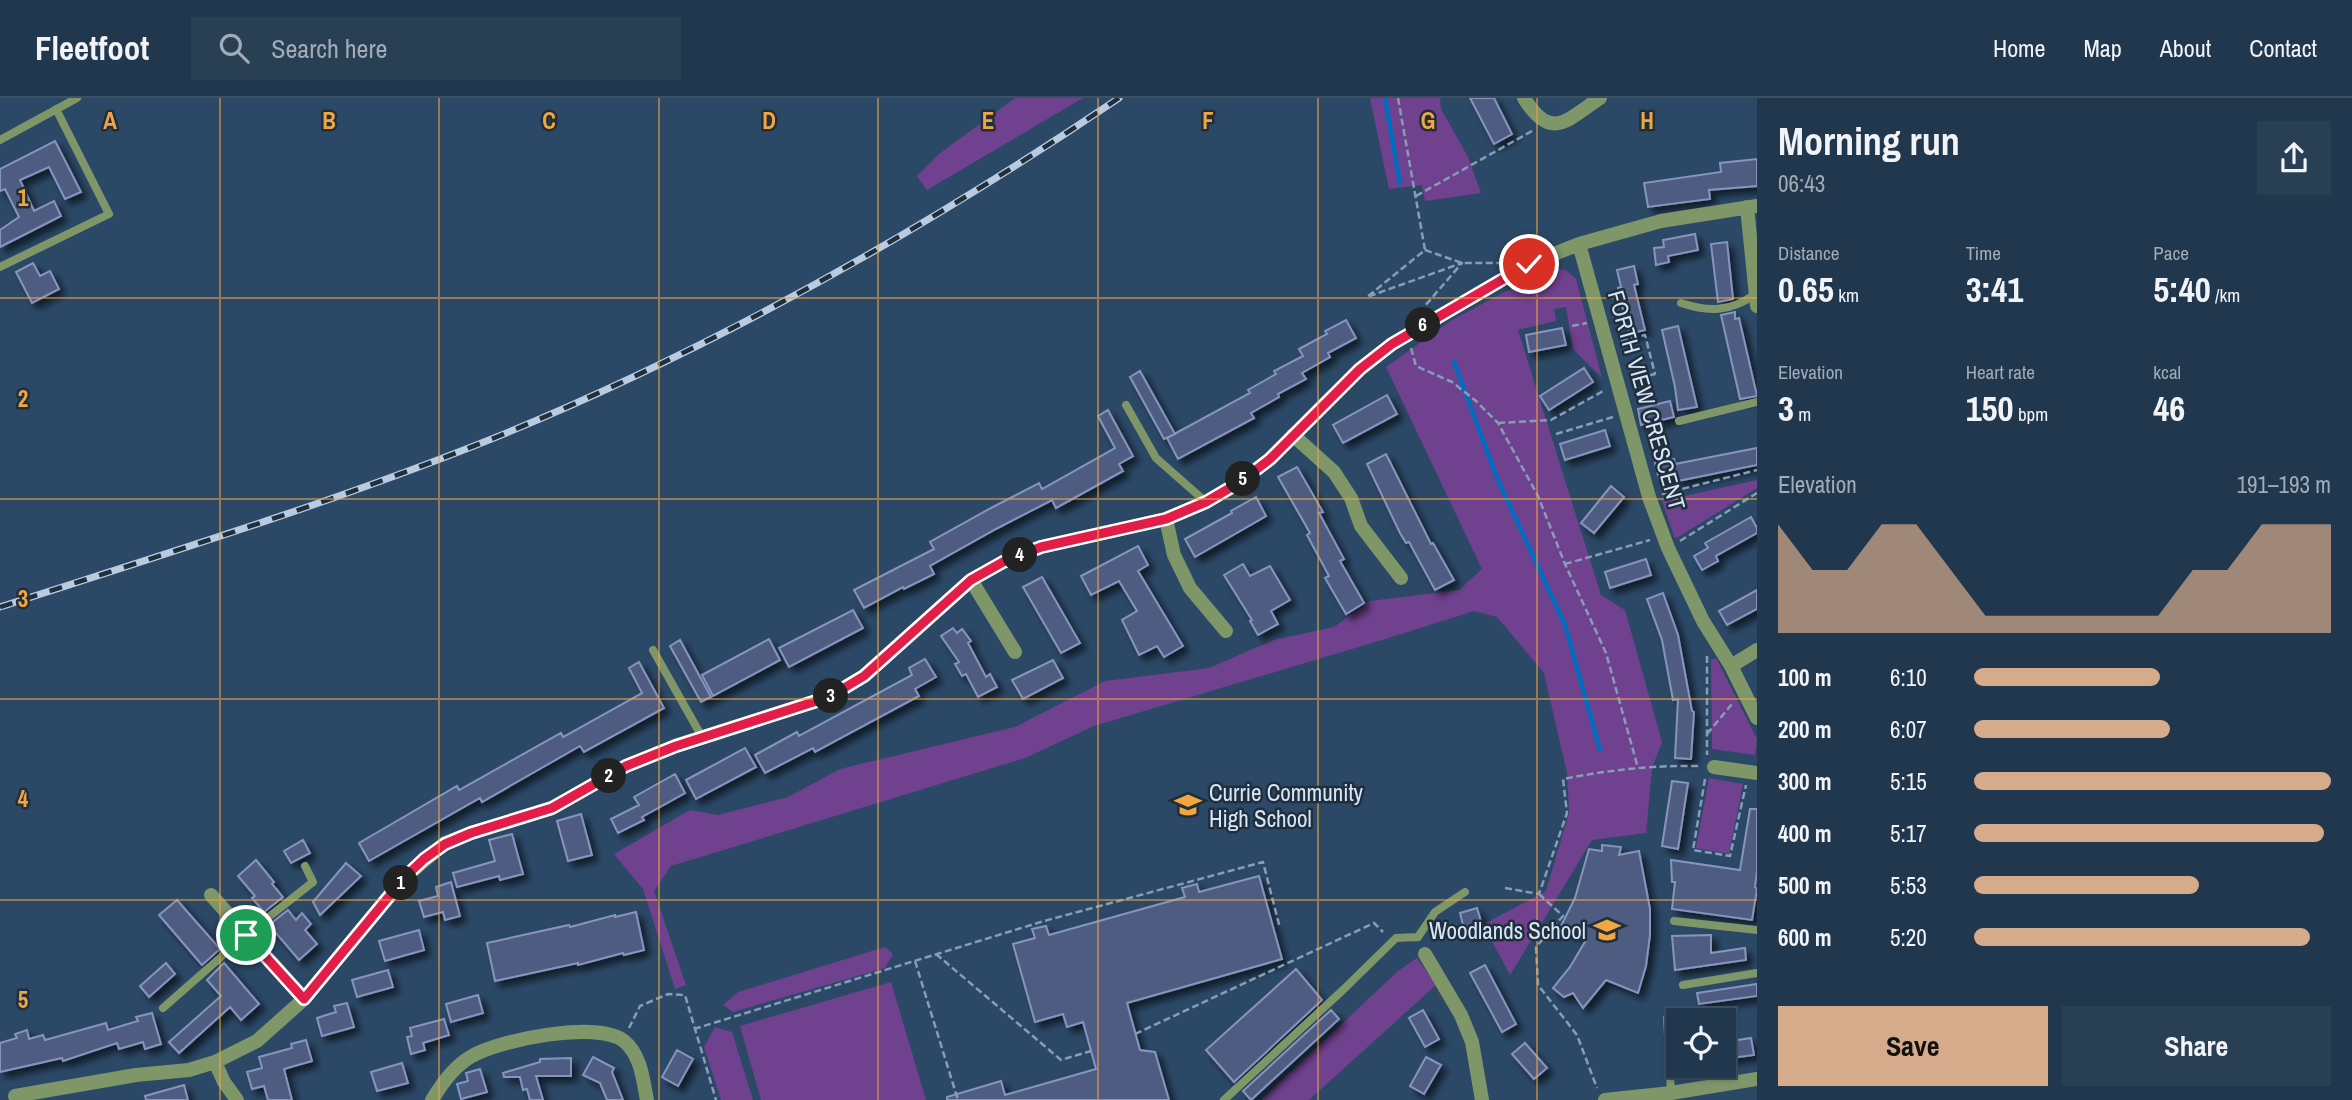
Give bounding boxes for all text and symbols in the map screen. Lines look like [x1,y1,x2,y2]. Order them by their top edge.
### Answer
search box [191,17,681,80]
text: Fleetfoot [35,26,149,70]
icon: search [215,29,253,67]
text: Search here [271,31,387,66]
text: Home [1993,32,2045,64]
text: Map [2083,32,2122,64]
text: About [2160,32,2211,64]
text: Contact [2249,32,2317,64]
text: A [103,105,117,136]
text: B [322,105,336,136]
text: C [542,105,556,136]
text: D [762,105,776,136]
text: E [982,105,994,136]
text: F [1202,105,1214,136]
text: G [1421,105,1435,136]
text: H [1640,105,1654,136]
text: Morning run [1778,116,1960,167]
button: share [2257,121,2331,195]
text: 06:43 [1778,168,1825,199]
text: 1 [18,182,29,213]
pin [1499,234,1559,294]
text: Distance [1778,240,1839,266]
text: Time [1966,240,2001,266]
text: Pace [2153,240,2189,266]
icon: check [1510,245,1548,283]
text: 0.65 [1778,266,1834,313]
text: 3:41 [1966,266,2023,313]
text: 5:40 [2153,266,2211,313]
text: km [1834,282,1859,308]
text: /km [2211,282,2240,308]
street label: FORTH VIEW CRESCENT [1601,287,1693,514]
pin: 6 [1406,308,1440,342]
text: 6 [1418,311,1427,337]
text: Elevation [1778,359,1843,385]
text: Heart rate [1966,359,2035,385]
text: kcal [2153,359,2181,385]
text: 2 [18,383,28,414]
text: 3 [1778,385,1794,432]
text: 150 [1966,385,2014,432]
text: 46 [2153,385,2185,432]
text: m [1794,401,1811,427]
text: bpm [2014,401,2048,427]
pin: 5 [1226,462,1260,496]
text: 5 [1238,465,1247,491]
text: Elevation [1778,469,1857,500]
text: 191–193 m [2237,469,2331,500]
pin: 4 [1002,538,1038,573]
text: 4 [1015,541,1024,567]
text: 3 [18,583,28,614]
text: 100 m [1778,662,1831,693]
text: 6:10 [1890,662,1927,693]
pin: 3 [814,678,848,714]
text: 3 [826,682,835,708]
text: 200 m [1778,714,1831,745]
text: 6:07 [1890,714,1927,745]
pin: 2 [592,758,626,794]
text: 2 [604,762,613,788]
text: 300 m [1778,766,1831,797]
text: 5:15 [1890,766,1927,797]
place label: Currie Community High School [1209,777,1364,834]
text: 4 [18,783,29,814]
school or university icon: Currie Community High School [1173,790,1203,820]
text: 400 m [1778,818,1831,849]
text: 5:17 [1890,818,1927,849]
pin: 1 [384,866,418,900]
text: 1 [396,869,405,895]
text: 500 m [1778,870,1831,901]
text: 5:53 [1890,870,1927,901]
pin [216,905,276,965]
place label: Woodlands School [1429,915,1586,946]
school or university icon: Woodlands School [1592,915,1622,945]
icon: arrive [227,916,265,954]
text: 600 m [1778,922,1831,953]
text: 5:20 [1890,922,1927,953]
text: 5 [18,984,28,1015]
button: Save [1778,1006,2048,1086]
button: Share [2062,1006,2331,1086]
map controls [1666,1008,1736,1078]
button: locate [1666,1008,1736,1078]

